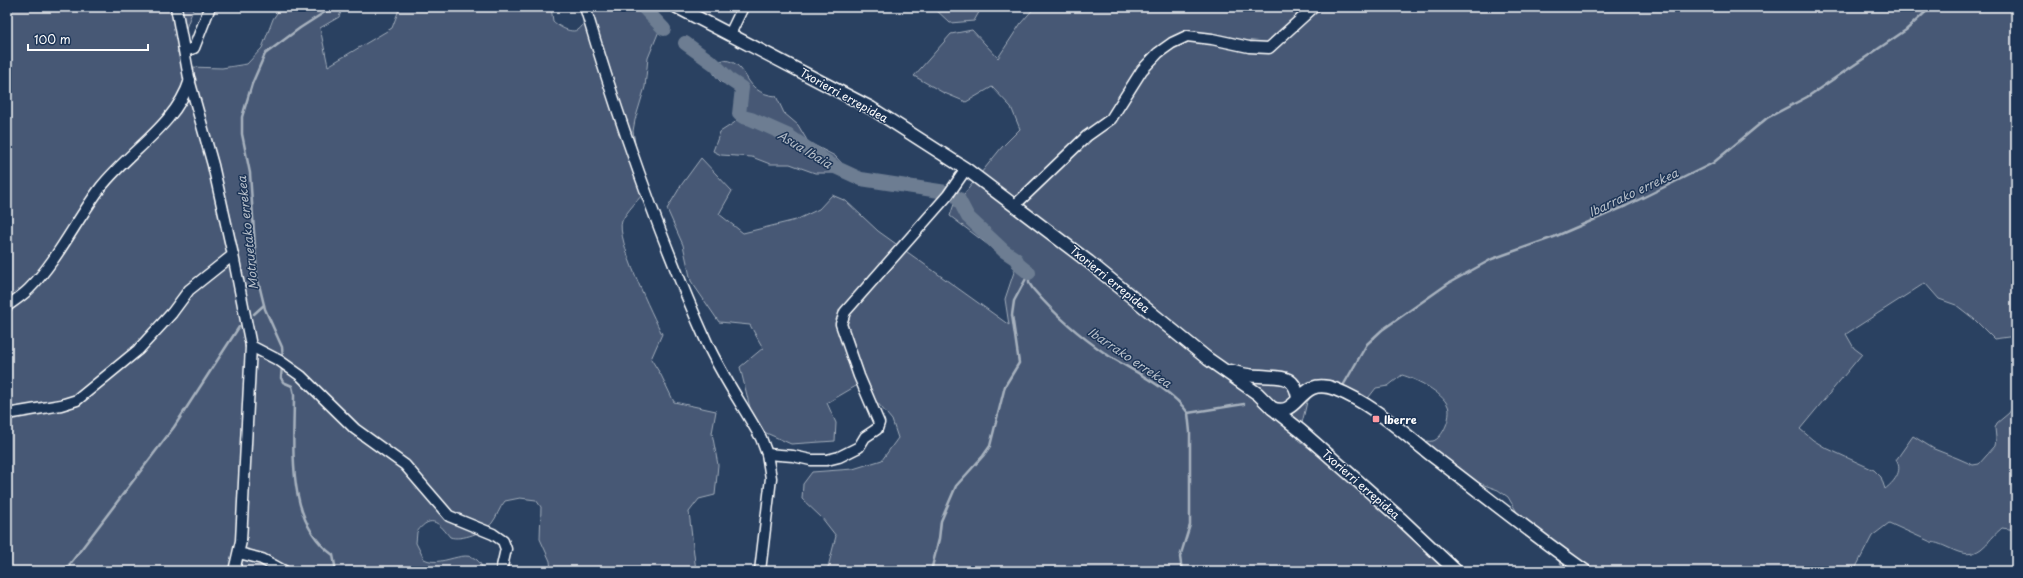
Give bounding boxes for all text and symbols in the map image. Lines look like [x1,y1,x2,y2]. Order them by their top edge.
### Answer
scale bar [28,26,148,52]
text: 100 m [34,30,71,48]
street label: Txorierri errepidea [797,64,891,126]
water label: Asua Ibaia [774,126,836,173]
water label: Ibarrako errekea [1585,163,1681,221]
water label: Motruetako errekea [232,175,262,291]
street label: Txorierri errepidea [1066,241,1154,317]
water label: Ibarrako errekea [1085,322,1176,392]
place label: Iberre [1384,411,1417,428]
marker: Iberre [1371,414,1381,424]
street label: Txorierri errepidea [1318,445,1404,523]

